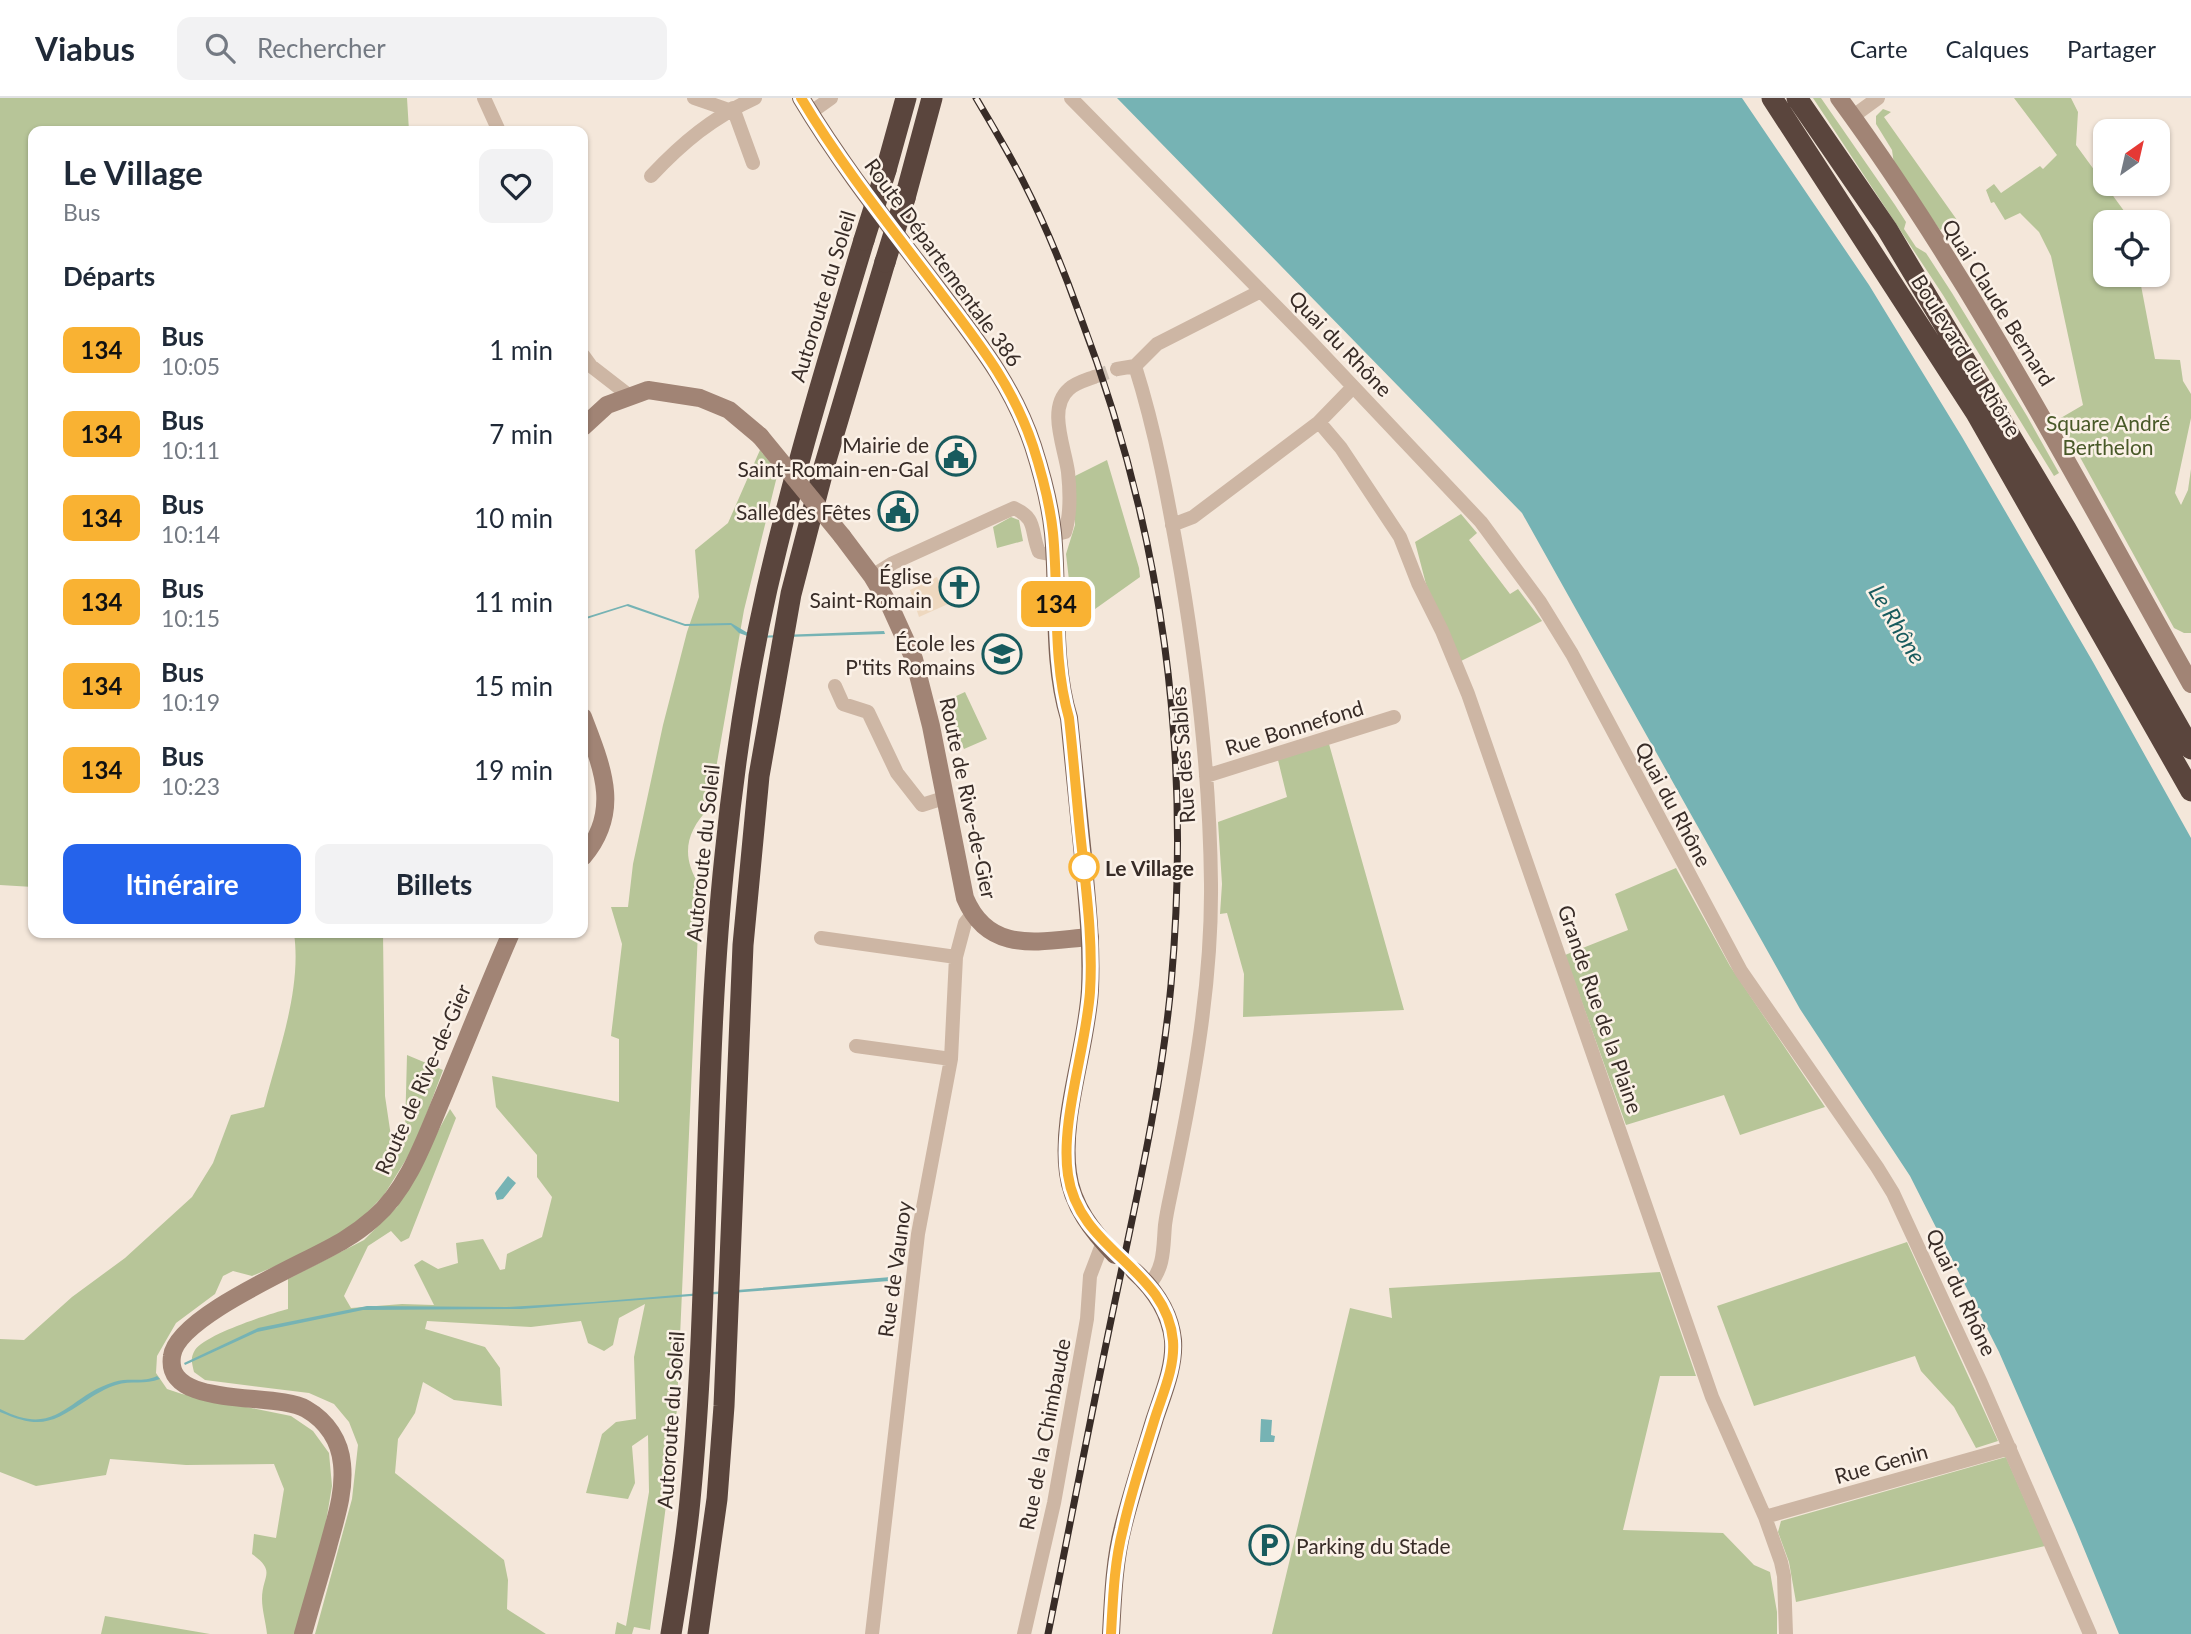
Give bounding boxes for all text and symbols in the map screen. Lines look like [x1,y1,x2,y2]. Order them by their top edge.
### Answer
search box [177,17,667,80]
text: Viabus [35,28,135,68]
icon: search [201,29,239,67]
text: Rechercher [257,32,386,64]
text: Carte [1850,34,1908,63]
text: Calques [1946,34,2029,63]
text: Partager [2067,34,2156,63]
north arrow [2093,119,2170,196]
map controls [2093,119,2170,287]
button: heart [479,149,553,223]
text: Le Village [63,152,203,192]
street label: Route Départementale 386 [860,153,1028,371]
text: Bus [63,198,100,226]
street label: Autoroute du Soleil [784,207,860,385]
button: locate [2093,210,2170,287]
street label: Quai Claude Bernard [1938,214,2060,390]
text: Départs [63,260,155,292]
street label: Boulevard du Rhône [1907,269,2027,441]
street label: Quai du Rhône [1284,285,1398,401]
text: Bus [161,320,204,352]
text: 1 min [489,334,553,366]
text: 134 [81,335,122,364]
text: 10:05 [161,352,220,380]
text: Bus [161,404,204,436]
park label: Square André Berthelon [2046,410,2170,459]
text: 7 min [489,418,553,450]
text: 134 [81,419,122,448]
place label: Mairie de Saint-Romain-en-Gal [737,432,929,481]
public building icon: Mairie de Saint-Romain-en-Gal [935,435,977,477]
text: 10:11 [161,436,220,464]
text: Bus [161,488,204,520]
public building icon: Salle des Fêtes [877,490,919,532]
place label: Salle des Fêtes [736,499,871,524]
text: 10 min [474,502,553,534]
text: 134 [81,503,122,532]
text: 10:14 [161,520,220,548]
place label: Église Saint-Romain [810,563,932,612]
church icon: Église Saint-Romain [938,566,980,608]
text: Bus [161,572,204,604]
water label: Le Rhône [1864,579,1932,669]
line badge: 134 [1016,581,1096,627]
text: 11 min [474,586,553,618]
text: 134 [81,587,122,616]
text: 134 [1035,589,1077,618]
text: 10:15 [161,604,220,632]
place label: École les P'tits Romains [845,630,975,679]
school or university icon: École les P'tits Romains [981,633,1023,675]
text: Bus [161,656,204,688]
text: 15 min [474,670,553,702]
text: 134 [81,671,122,700]
street label: Rue des Sables [1165,686,1199,824]
text: 10:19 [161,688,220,716]
street label: Rue Bonnefond [1222,694,1366,760]
street label: Route de Rive-de-Gier [935,695,1003,901]
street label: Quai du Rhône [1631,737,1717,871]
text: Bus [161,740,204,772]
text: 19 min [474,754,553,786]
text: 134 [81,755,122,784]
street label: Autoroute du Soleil [680,763,724,943]
text: 10:23 [161,772,220,800]
button: Itinéraire [63,844,301,924]
button: Billets [315,844,553,924]
marker: Le Village [1069,852,1099,882]
place label: Le Village [1105,855,1194,880]
street label: Grande Rue de la Plaine [1554,902,1648,1116]
street label: Route de Rive-de-Gier [369,980,475,1178]
street label: Rue de Vaunoy [872,1199,916,1339]
street label: Quai du Rhône [1922,1224,2002,1360]
street label: Autoroute du Soleil [651,1330,689,1510]
street label: Rue de la Chimbaude [1013,1336,1075,1532]
street label: Rue Genin [1832,1438,1930,1488]
parking icon: Parking du Stade [1248,1524,1290,1566]
place label: Parking du Stade [1296,1533,1451,1558]

